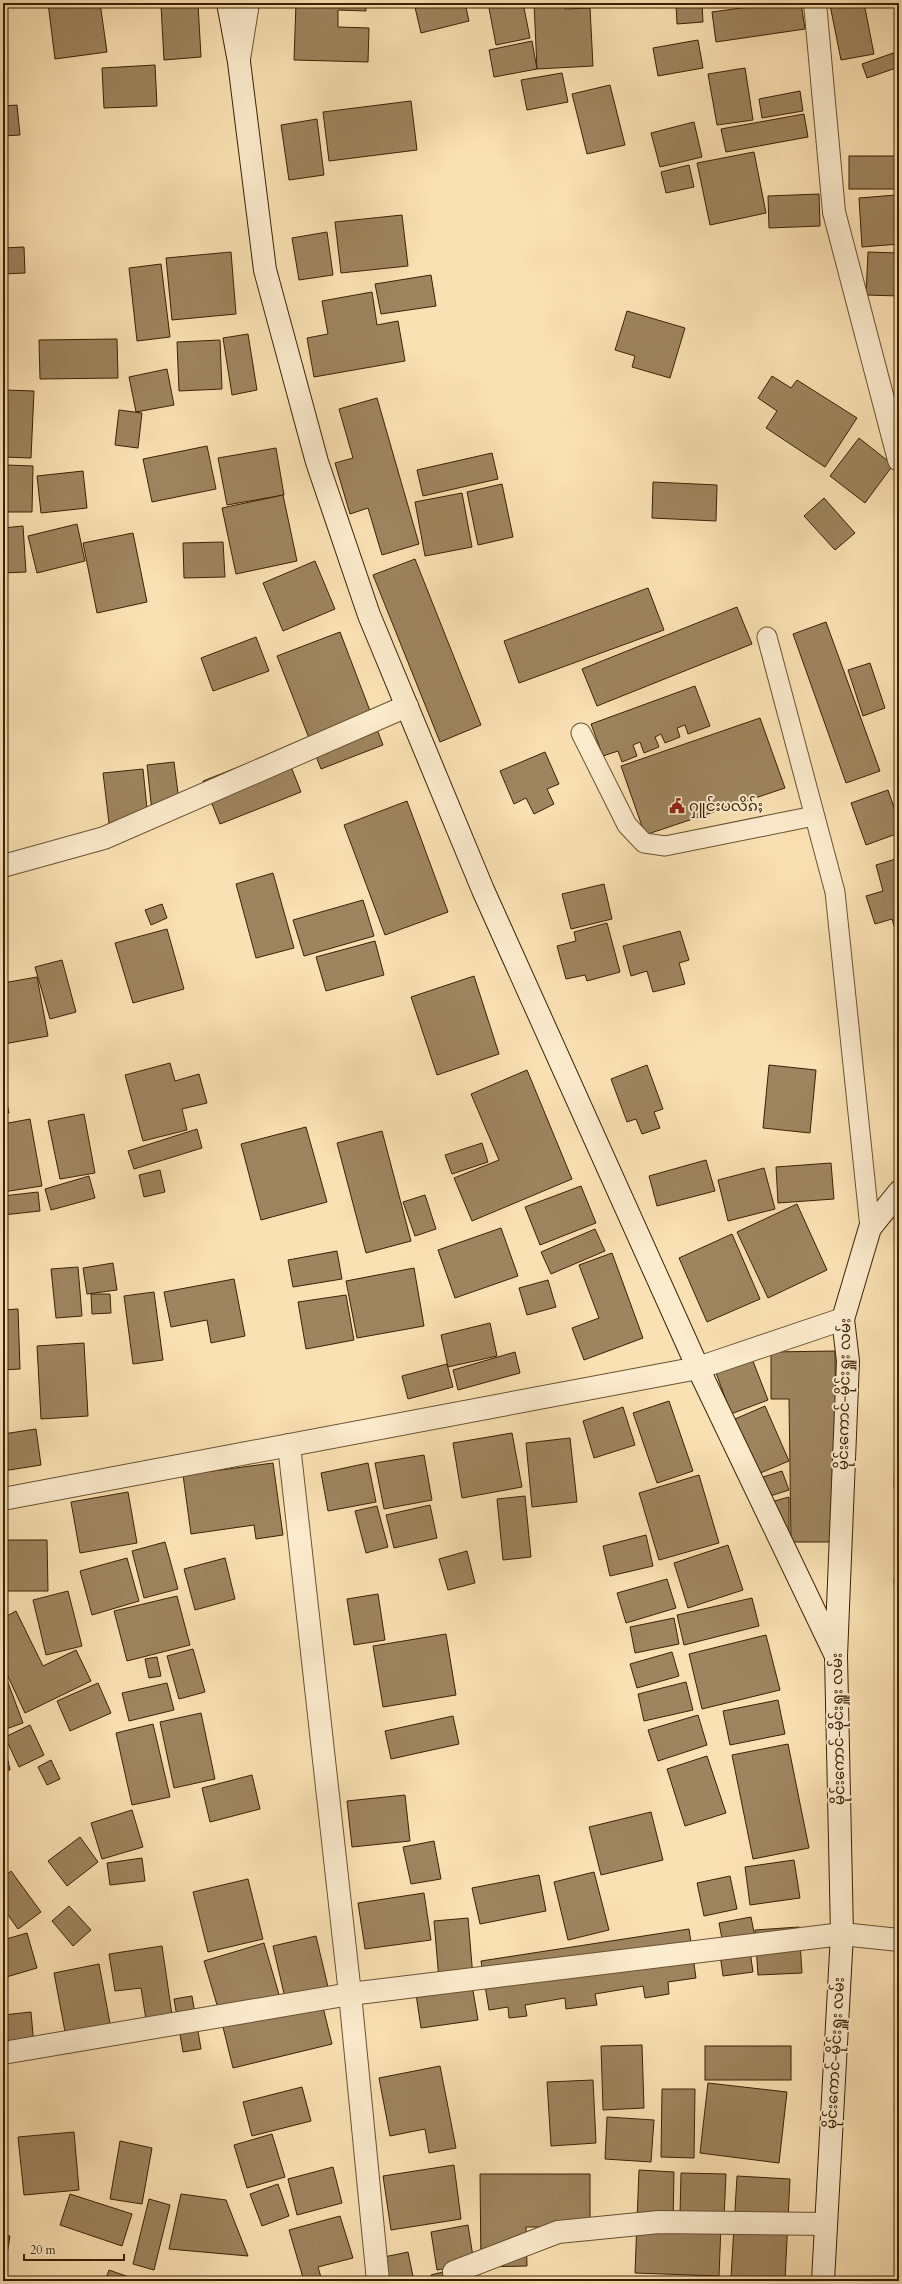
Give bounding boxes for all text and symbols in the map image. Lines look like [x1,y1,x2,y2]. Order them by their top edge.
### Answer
place label: ႁူင်းပလိၵ်ႈ [689,796,763,818]
public building icon: ႁူင်းပလိၵ်ႈ [668,797,686,815]
street label: မိုင်းကောင်-မိုင်းရှူး လမ်း [833,1318,857,1470]
street label: မိုင်းကောင်-မိုင်းရှူး လမ်း [827,1653,851,1805]
street label: မိုင်းကောင်-မိုင်းရှူး လမ်း [821,1976,851,2130]
scale bar [24,2236,124,2262]
text: 20 m [30,2242,57,2258]

